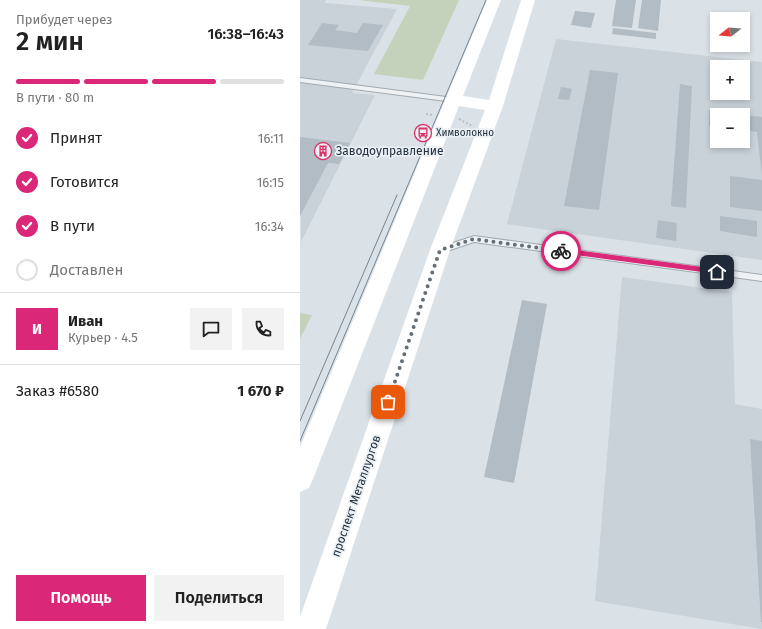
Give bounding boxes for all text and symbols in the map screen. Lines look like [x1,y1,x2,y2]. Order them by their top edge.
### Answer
text: Прибудет через [16,12,113,27]
north arrow [710,12,750,52]
map controls [710,12,750,148]
text: 16:38–16:43 [207,25,284,43]
text: 2 мин [16,26,84,57]
button: + [710,60,750,100]
text: В пути · 80 m [16,90,94,105]
button: − [710,108,750,148]
bus stop icon: Химволокно [413,123,433,143]
icon: check [16,127,38,149]
place label: Химволокно [436,127,494,139]
text: Принят [50,129,102,147]
text: 16:11 [258,131,284,146]
building icon: Заводоуправление [313,141,333,161]
place label: Заводоуправление [336,144,444,158]
icon: check [16,171,38,193]
text: Готовится [50,173,119,191]
text: 16:15 [257,175,284,190]
icon: check [16,215,38,237]
text: В пути [50,217,95,235]
text: 16:34 [255,219,284,234]
courier [541,231,581,271]
icon: bike [550,240,572,262]
pin [700,255,734,289]
text: Доставлен [50,261,123,279]
icon: home [706,261,728,283]
button: chat [190,308,232,350]
button: phone [242,308,284,350]
text: Иван [68,312,103,330]
text: И [32,320,42,338]
text: Курьер · 4.5 [68,330,138,345]
text: Заказ #6580 [16,382,99,400]
text: 1 670 ₽ [237,382,284,400]
pin [371,385,405,419]
icon: bag [377,391,399,413]
street label: проспект Металлургов [329,433,384,559]
button: Помощь [16,575,146,621]
button: Поделиться [154,575,284,621]

